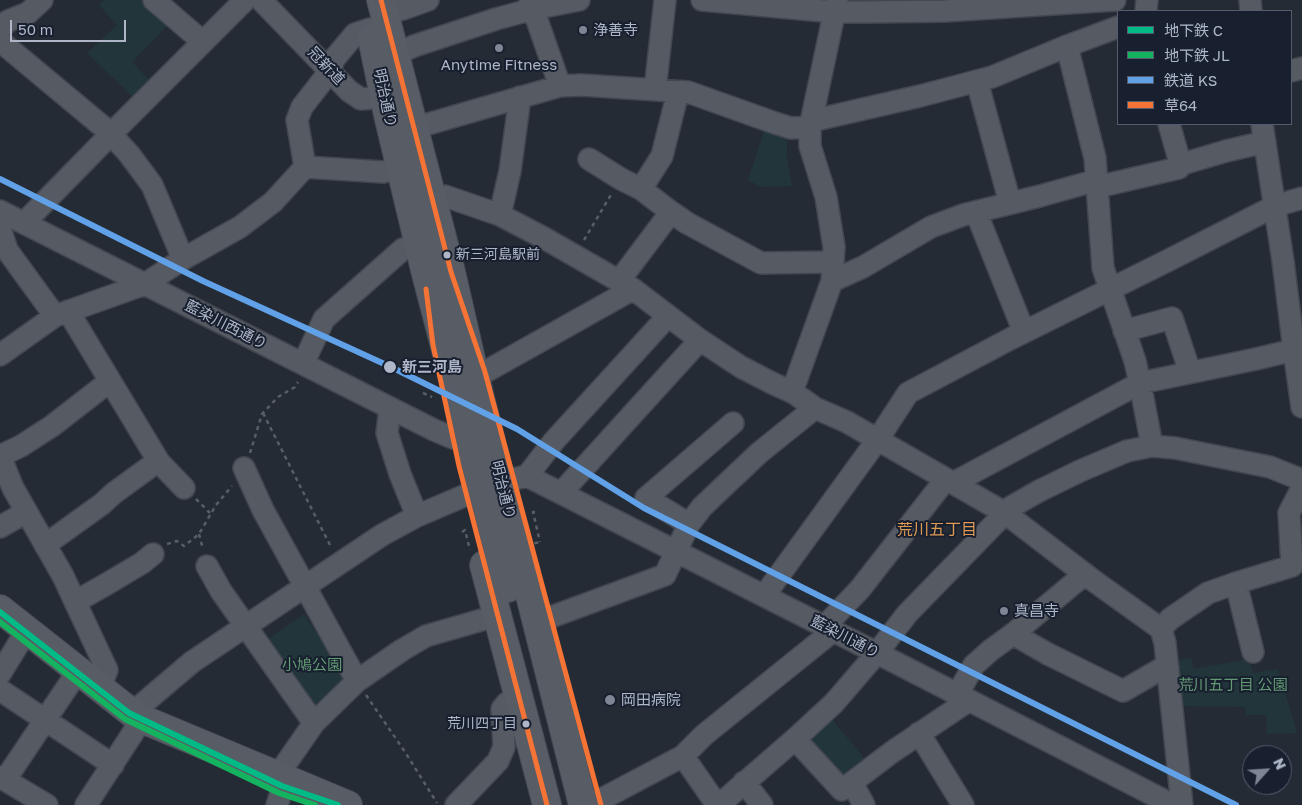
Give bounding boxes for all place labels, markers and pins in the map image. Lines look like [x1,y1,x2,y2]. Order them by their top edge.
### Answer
place label: 浄善寺 [593,21,638,39]
marker: 浄善寺 [577,24,589,36]
marker: Anytime Fitness [493,42,505,54]
place label: Anytime Fitness [441,56,557,74]
place label: 新三河島駅前 [456,247,540,263]
marker: 新三河島駅前 [442,250,452,260]
place label: 新三河島 [402,358,462,376]
marker: 新三河島 [382,359,398,375]
place label: 真昌寺 [1014,602,1059,620]
marker: 真昌寺 [998,605,1010,617]
place label: 岡田病院 [621,691,681,709]
marker: 岡田病院 [603,693,617,707]
place label: 荒川四丁目 [447,716,517,732]
marker: 荒川四丁目 [521,719,531,729]

